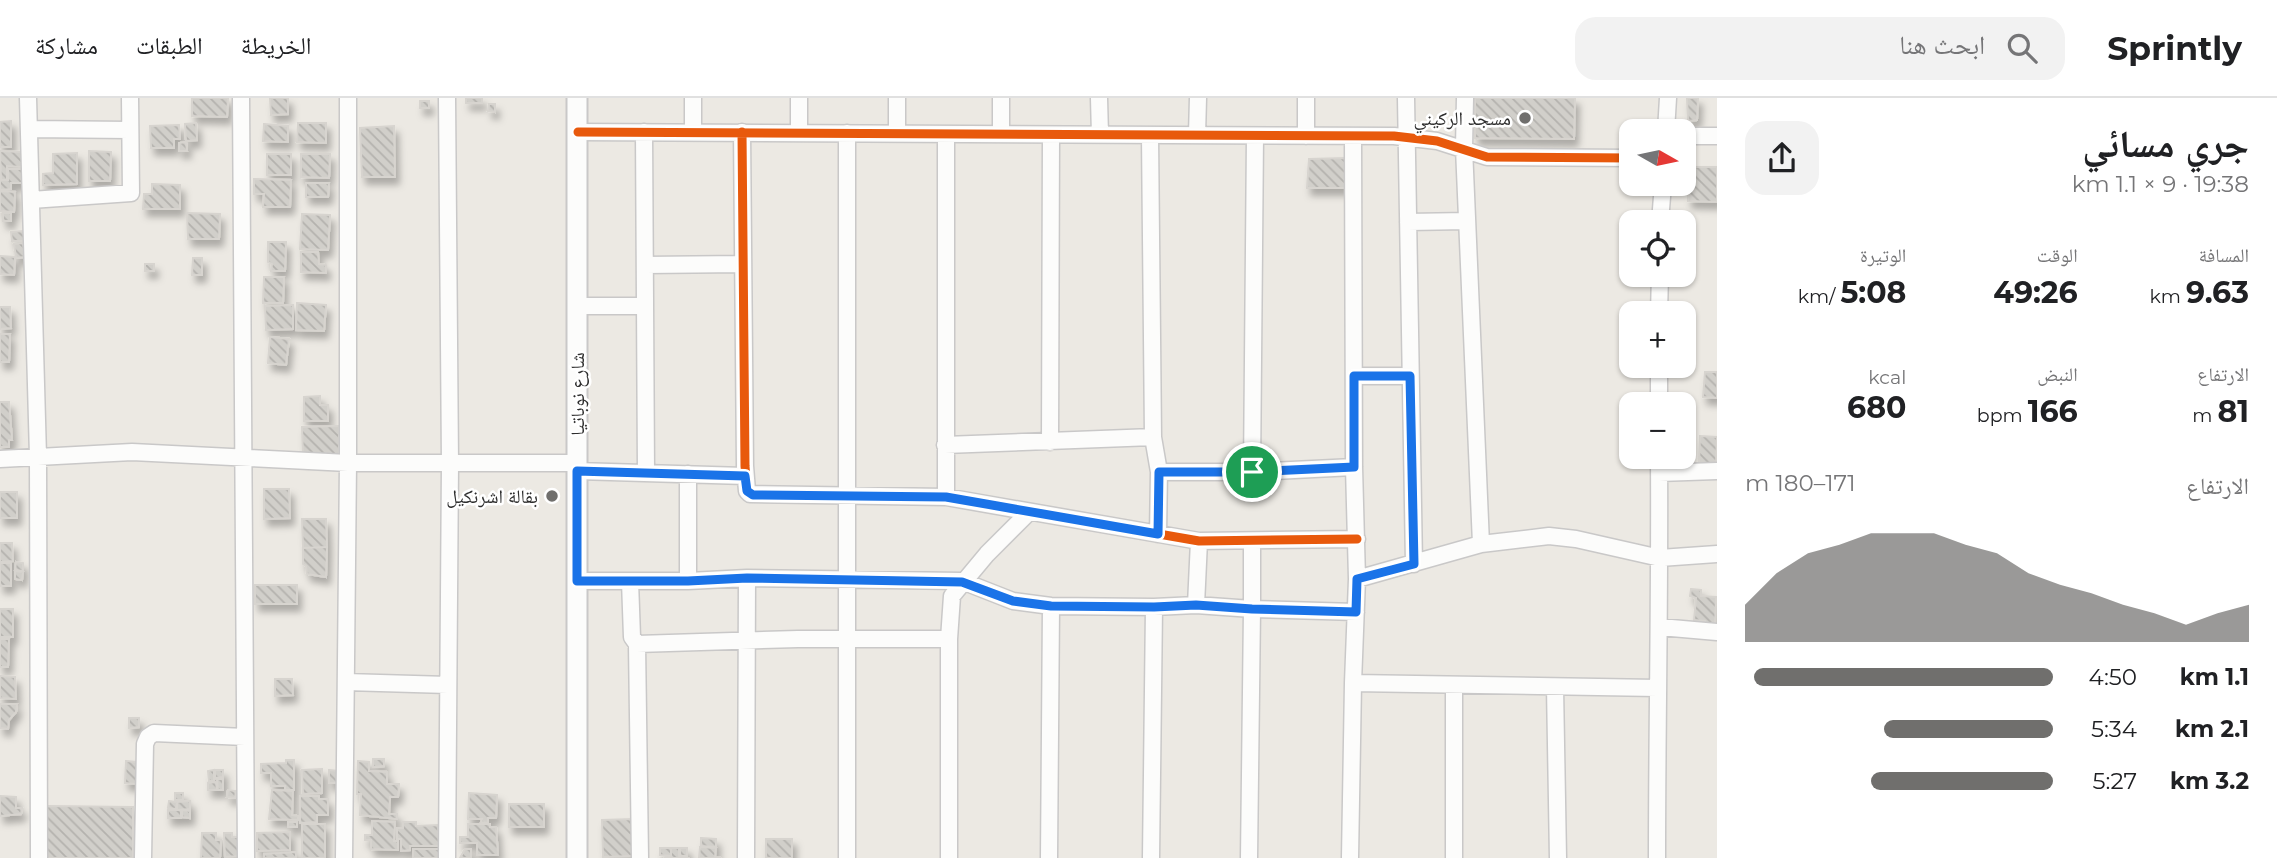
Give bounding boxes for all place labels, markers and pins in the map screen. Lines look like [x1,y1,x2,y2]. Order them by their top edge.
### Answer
place label: مسجد الركيني [1414,107,1511,134]
marker: مسجد الركيني [1517,110,1533,126]
pin [1222,442,1282,502]
place label: بقالة اشرنكيل [446,485,538,508]
marker: بقالة اشرنكيل [544,488,560,504]

